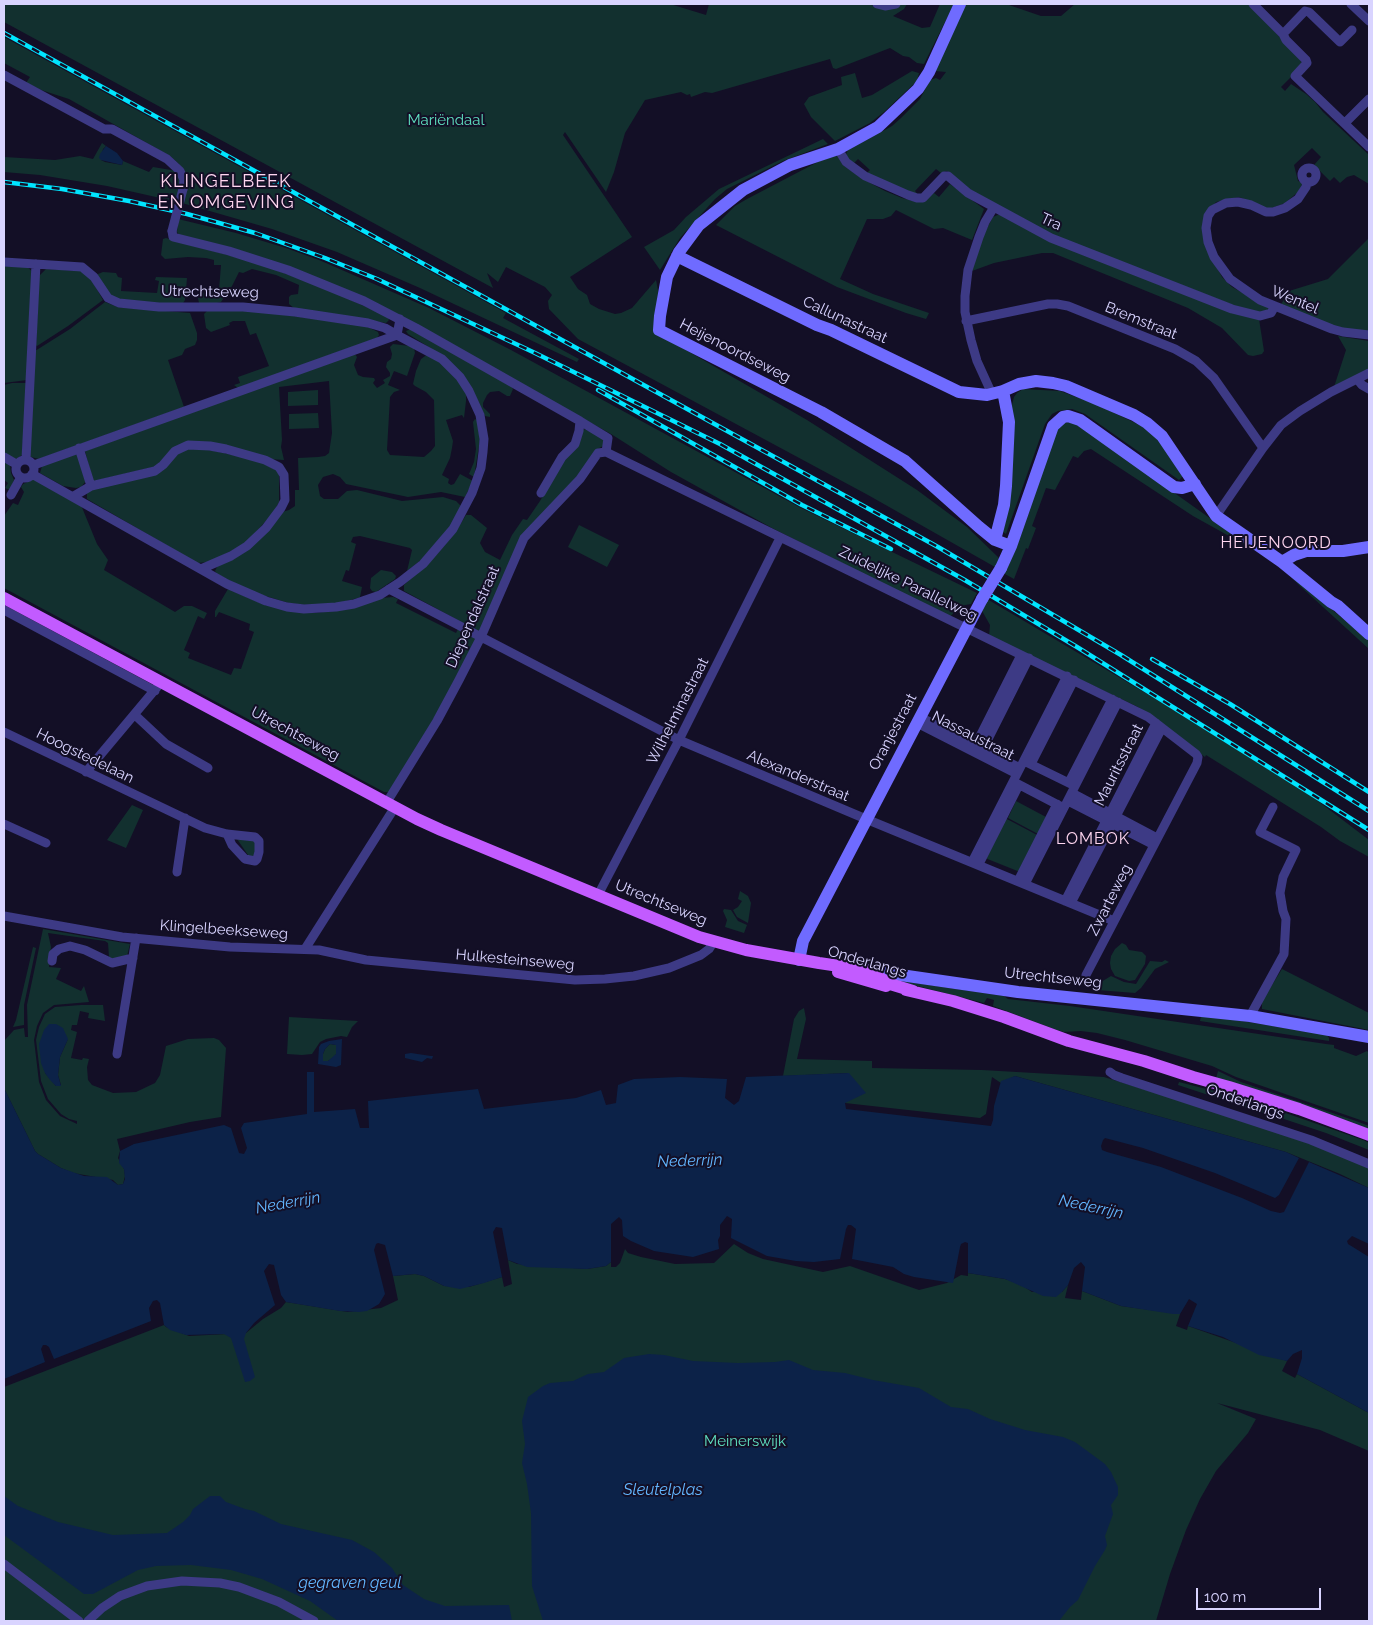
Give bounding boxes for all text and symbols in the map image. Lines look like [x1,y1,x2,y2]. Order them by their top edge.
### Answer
park label: Mariëndaal [407,111,485,129]
district label: KLINGELBEEK EN OMGEVING [156,171,296,213]
street label: Tra [1038,209,1064,235]
street label: Utrechtseweg [161,282,259,302]
street label: Wentel [1268,282,1322,318]
street label: Callunastraat [800,293,890,347]
street label: Bremstraat [1102,298,1180,344]
street label: Heijenoordseweg [677,315,793,387]
district label: HEIJENOORD [1219,533,1333,553]
street label: Zuidelijke Parallelweg [836,543,980,625]
street label: Diependalstraat [442,563,504,671]
street label: Wilhelminastraat [643,655,713,767]
street label: Oranjestraat [865,691,921,773]
street label: Utrechtseweg [248,703,342,765]
street label: Nassaustraat [929,708,1017,764]
street label: Mauritsstraat [1091,721,1147,809]
street label: Hoogstedelaan [33,725,137,787]
street label: Alexanderstraat [744,746,852,806]
district label: LOMBOK [1055,829,1131,849]
street label: Zwarteweg [1084,861,1136,939]
street label: Utrechtseweg [612,876,710,930]
street label: Klingelbeekseweg [159,917,289,943]
street label: Onderlangs [826,942,908,982]
street label: Hulkesteinseweg [455,946,575,974]
street label: Utrechtseweg [1003,964,1103,992]
street label: Onderlangs [1204,1080,1286,1124]
water label: Nederrijn [657,1150,723,1172]
water label: Nederrijn [254,1188,322,1218]
water label: Nederrijn [1057,1191,1125,1223]
park label: Meinerswijk [704,1432,786,1450]
water label: Sleutelplas [623,1480,703,1500]
water label: gegraven geul [299,1573,401,1593]
scale bar [1198,1578,1323,1610]
text: 100 m [1204,1588,1246,1606]

